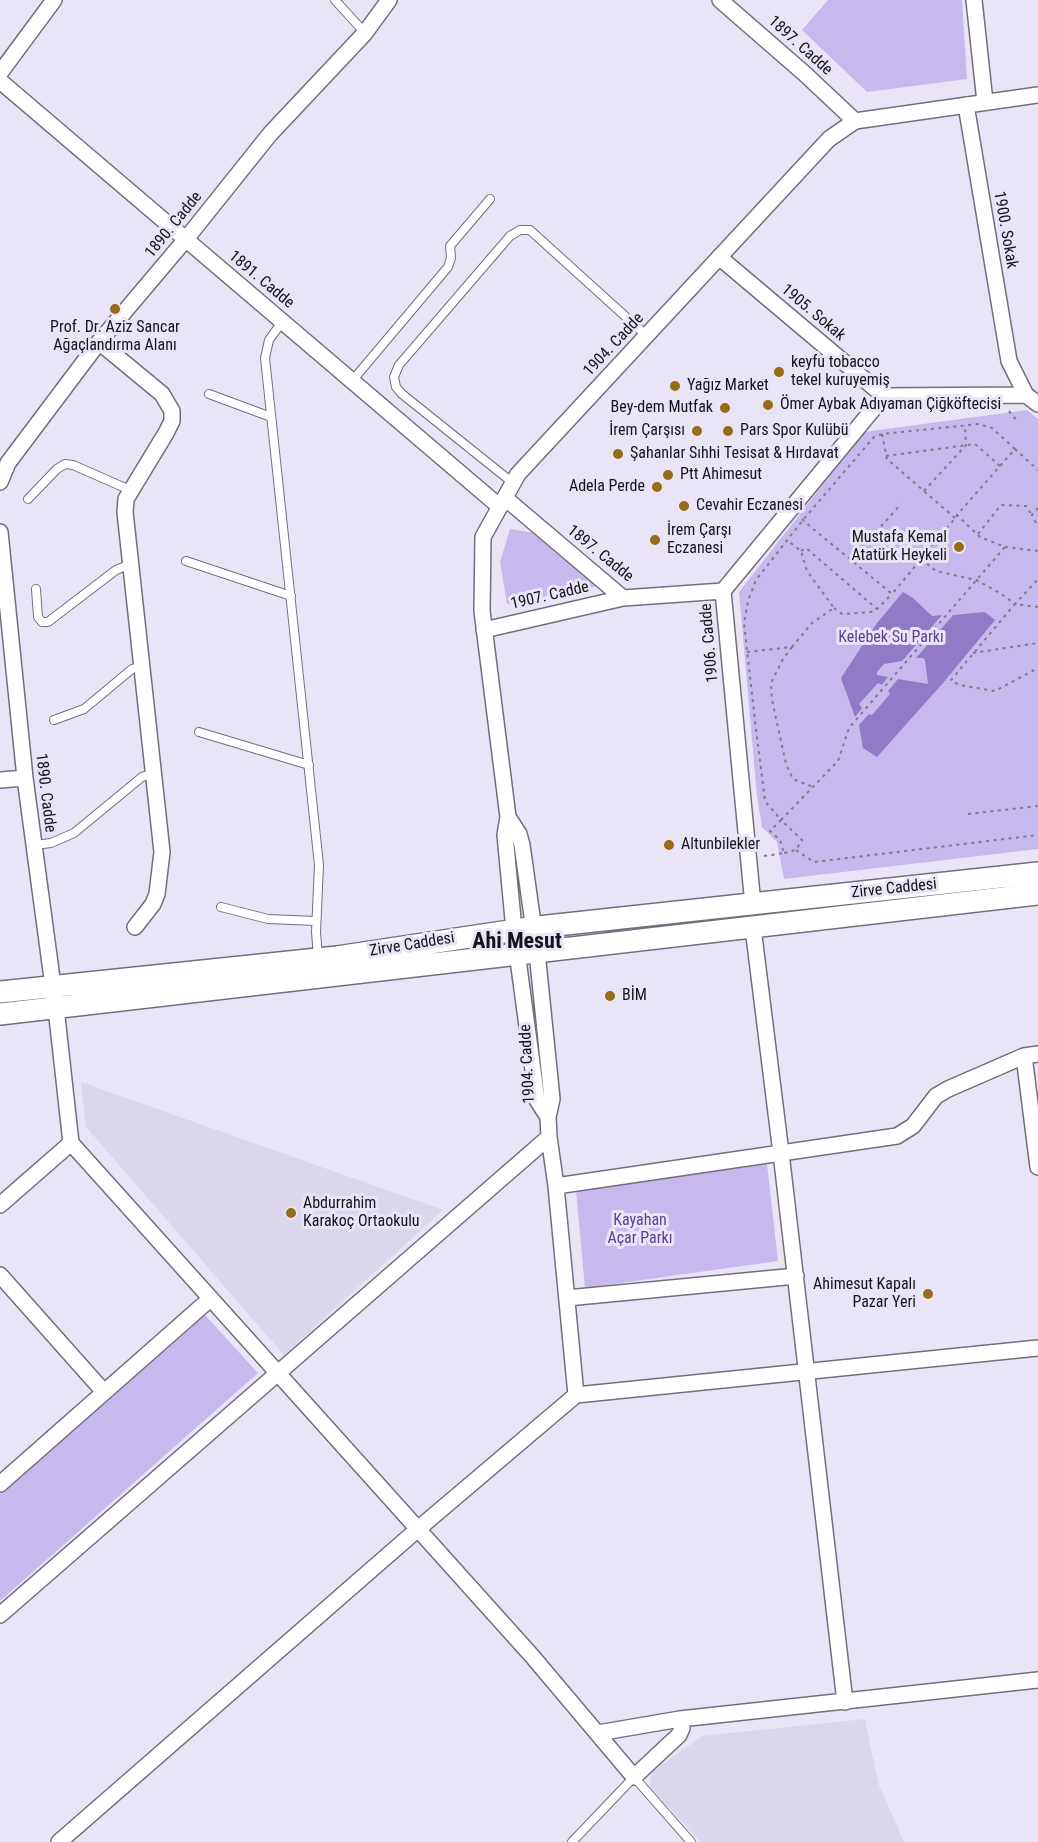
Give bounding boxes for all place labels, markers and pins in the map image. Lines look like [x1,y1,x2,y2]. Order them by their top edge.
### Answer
marker: Prof. Dr. Aziz Sancar Ağaçlandırma Alanı [108,302,122,316]
place label: Prof. Dr. Aziz Sancar Ağaçlandırma Alanı [50,318,180,356]
place label: keyfu tobacco tekel kuruyemiş [791,353,890,391]
marker: keyfu tobacco tekel kuruyemiş [772,365,786,379]
place label: Yağız Market [687,376,769,396]
marker: Yağız Market [668,379,682,393]
place label: Ömer Aybak Adıyaman Çiğköftecisi [780,395,1001,415]
place label: Bey-dem Mutfak [611,398,713,418]
marker: Ömer Aybak Adıyaman Çiğköftecisi [761,398,775,412]
marker: Bey-dem Mutfak [718,401,732,415]
place label: İrem Çarşısı [609,421,685,441]
place label: Pars Spor Kulübü [740,421,848,441]
marker: İrem Çarşısı [690,424,704,438]
marker: Pars Spor Kulübü [721,424,735,438]
place label: Şahanlar Sıhhi Tesisat & Hırdavat [630,444,839,464]
marker: Şahanlar Sıhhi Tesisat & Hırdavat [611,447,625,461]
place label: Ptt Ahimesut [680,465,762,485]
marker: Ptt Ahimesut [661,468,675,482]
place label: Adela Perde [569,477,645,497]
marker: Adela Perde [650,480,664,494]
place label: Cevahir Eczanesi [696,496,803,516]
marker: Cevahir Eczanesi [677,499,691,513]
place label: İrem Çarşı Eczanesi [667,521,732,559]
place label: Mustafa Kemal Atatürk Heykeli [851,528,947,566]
marker: İrem Çarşı Eczanesi [648,533,662,547]
marker: Mustafa Kemal Atatürk Heykeli [952,540,966,554]
place label: Altunbilekler [681,835,760,855]
marker: Altunbilekler [662,838,676,852]
place label: BİM [622,986,647,1006]
marker: BİM [603,989,617,1003]
place label: Abdurrahim Karakoç Ortaokulu [303,1194,420,1232]
marker: Abdurrahim Karakoç Ortaokulu [284,1206,298,1220]
place label: Ahimesut Kapalı Pazar Yeri [813,1275,916,1313]
marker: Ahimesut Kapalı Pazar Yeri [921,1287,935,1301]

